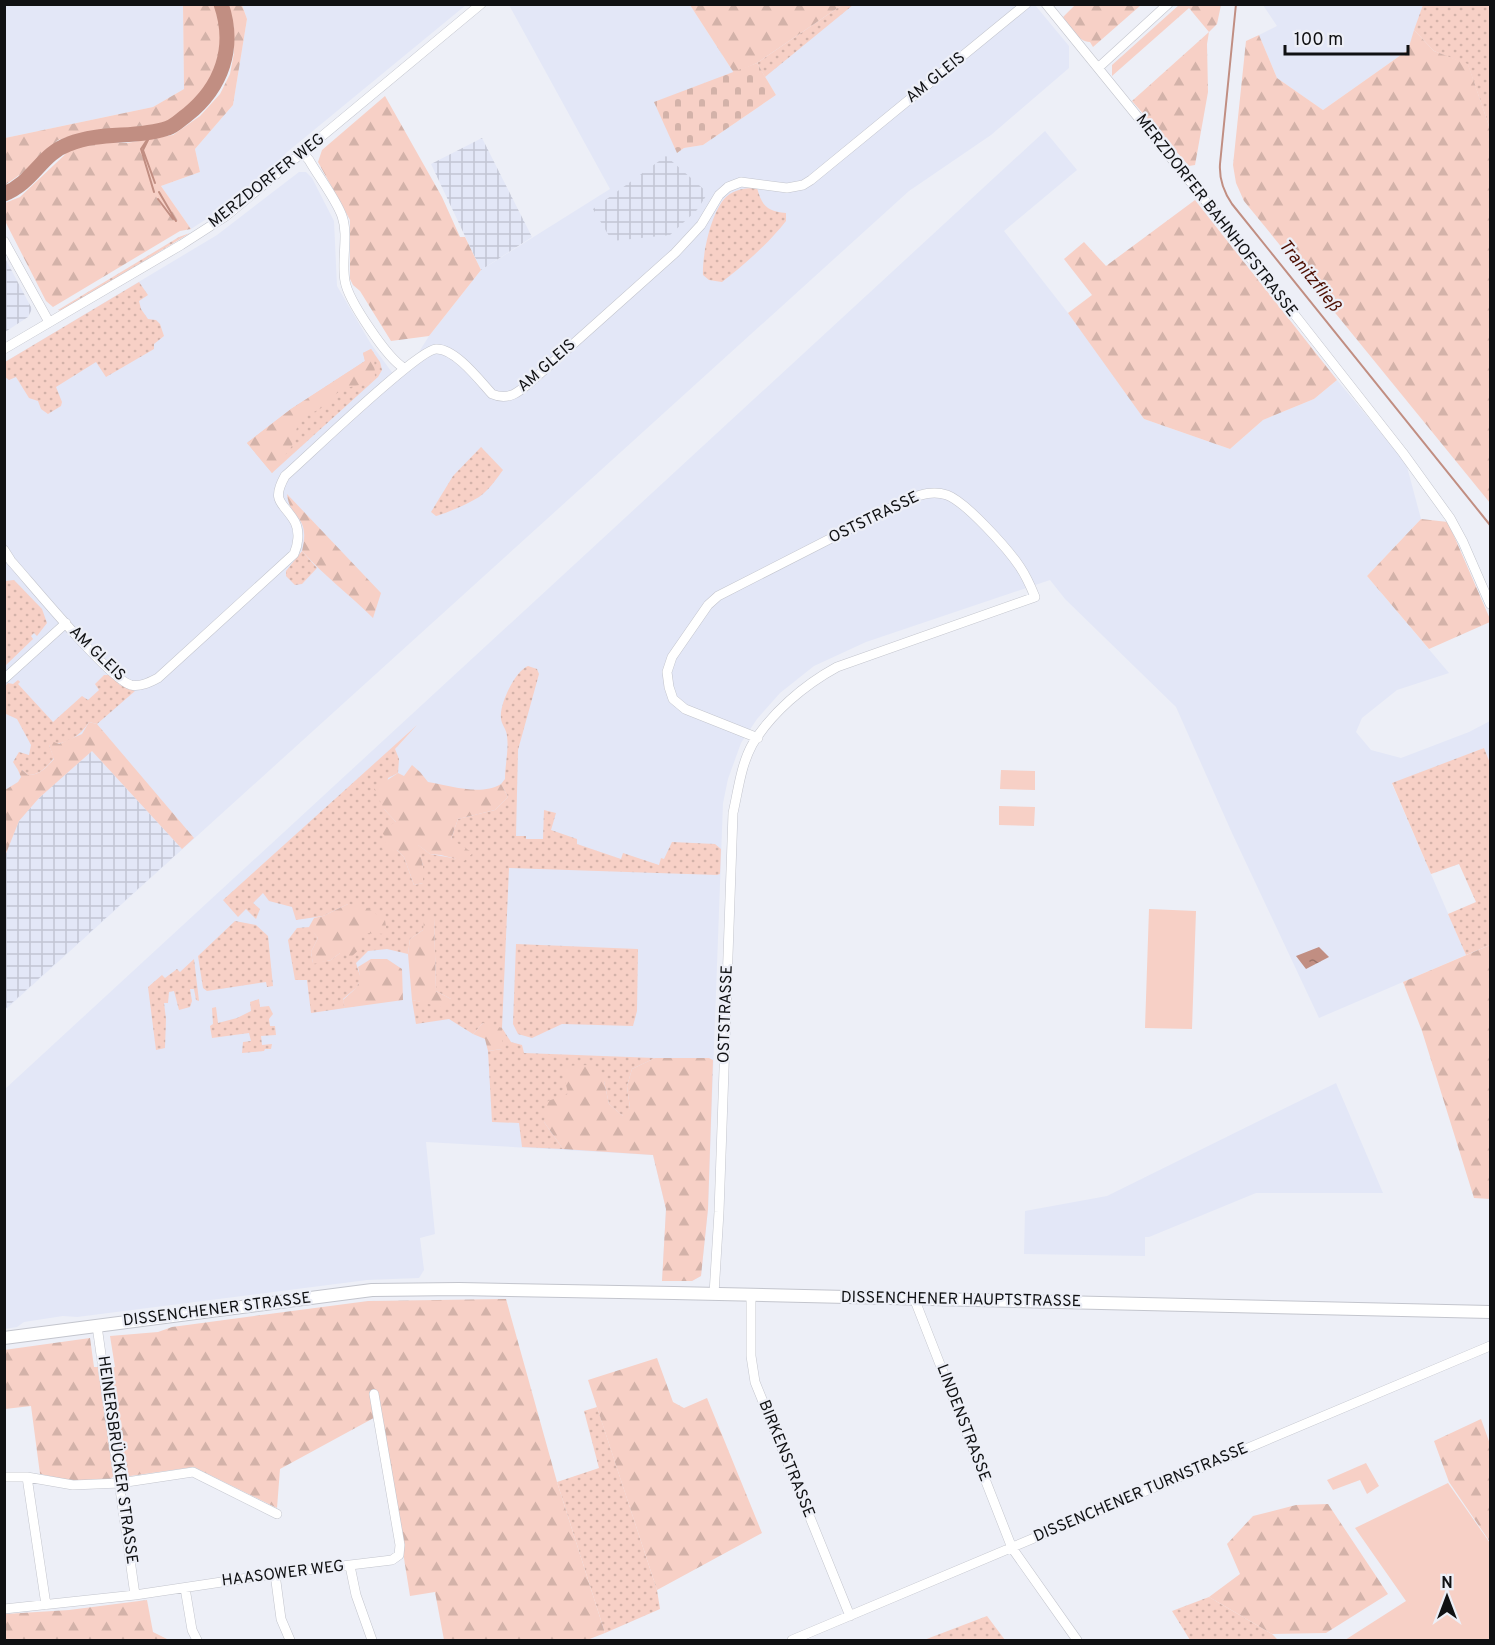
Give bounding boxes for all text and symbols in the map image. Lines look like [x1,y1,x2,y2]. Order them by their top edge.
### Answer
scale bar [1285,18,1408,56]
text: 100 m [1294,29,1343,52]
street label: AM GLEIS [902,48,970,108]
street label: MERZDORFER BAHNHOFSTRASSE [1131,111,1301,321]
street label: MERZDORFER WEG [205,129,329,233]
water label: Tranitzfließ [1273,235,1346,318]
street label: AM GLEIS [514,335,580,397]
street label: OSTSTRASSE [825,487,923,549]
street label: AM GLEIS [65,622,129,686]
street label: OSTSTRASSE [714,965,738,1063]
street label: DISSENCHENER HAUPTSTRASSE [841,1288,1081,1312]
street label: DISSENCHENER STRASSE [122,1289,312,1331]
street label: HEINERSBRÜCKER STRASSE [92,1354,144,1566]
street label: LINDENSTRASSE [931,1361,995,1485]
street label: BIRKENSTRASSE [753,1397,819,1521]
street label: DISSENCHENER TURNSTRASSE [1031,1439,1251,1547]
street label: HAASOWER WEG [221,1557,345,1591]
north arrow [1417,1567,1477,1627]
text: N [1441,1574,1453,1594]

